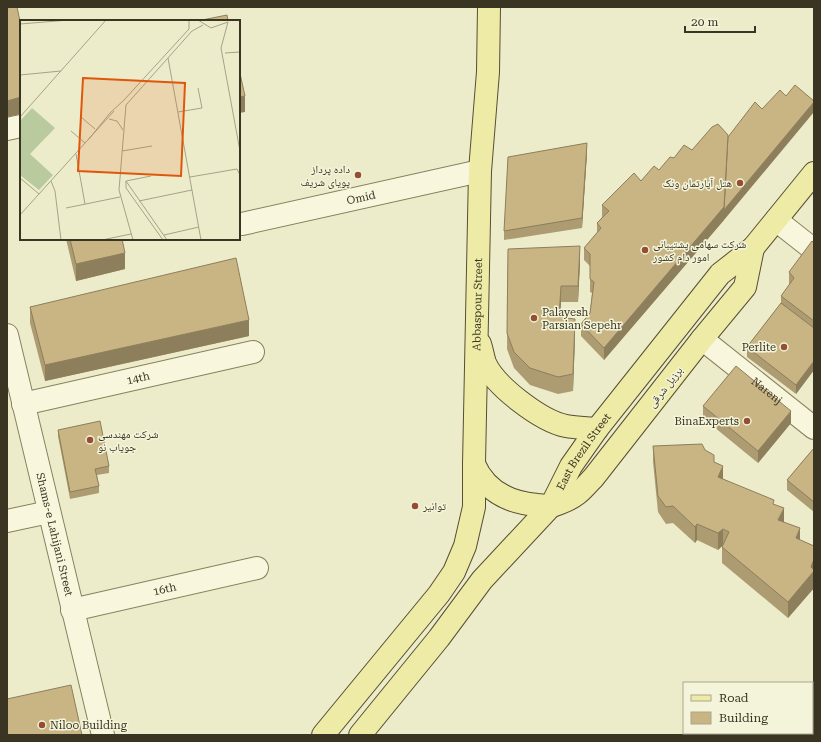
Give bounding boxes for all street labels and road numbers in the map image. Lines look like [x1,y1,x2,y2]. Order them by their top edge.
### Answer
street label: Omid [345,188,377,208]
street label: Abbaspour Street [470,258,485,351]
street label: برزیل شرقی [645,364,685,410]
street label: 14th [125,370,151,387]
street label: Narenj [749,375,785,407]
street label: East Brezil Street [554,411,614,492]
street label: Shams-e Lahijani Street [33,471,75,598]
street label: 16th [152,581,178,598]

